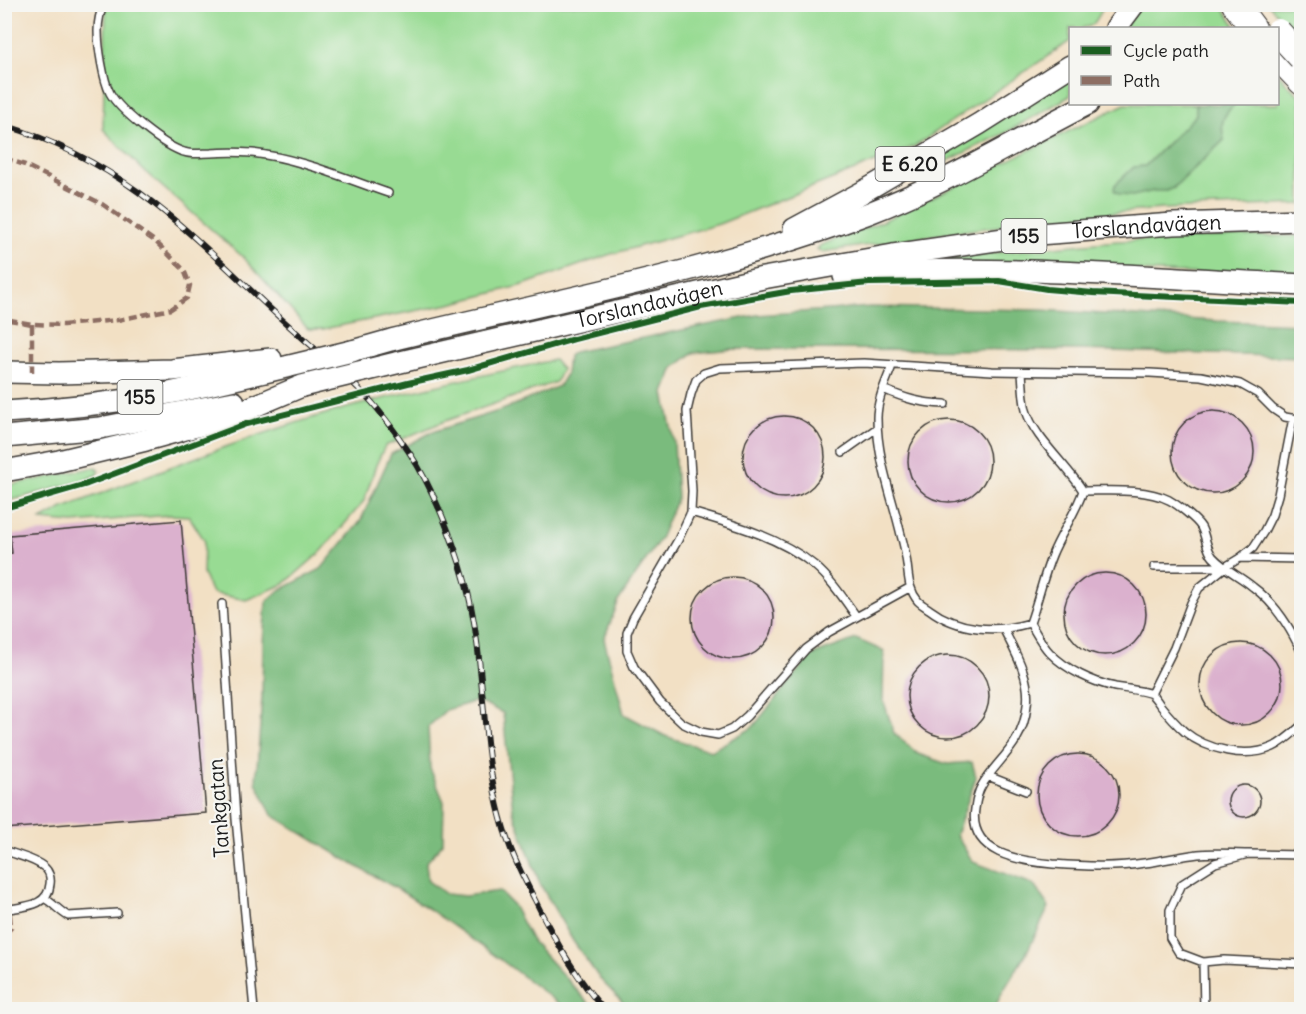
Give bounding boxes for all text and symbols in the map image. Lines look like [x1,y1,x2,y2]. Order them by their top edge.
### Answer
legend [1069,27,1279,105]
text: Cycle path [1123,39,1209,62]
text: Path [1123,69,1160,92]
road number: E 6.20 [876,147,944,181]
street label: Torslandavägen [1071,209,1222,244]
road number: 155 [1002,219,1046,253]
street label: Torslandavägen [573,274,725,334]
road number: 155 [118,380,162,414]
street label: Tankgatan [202,758,235,858]

